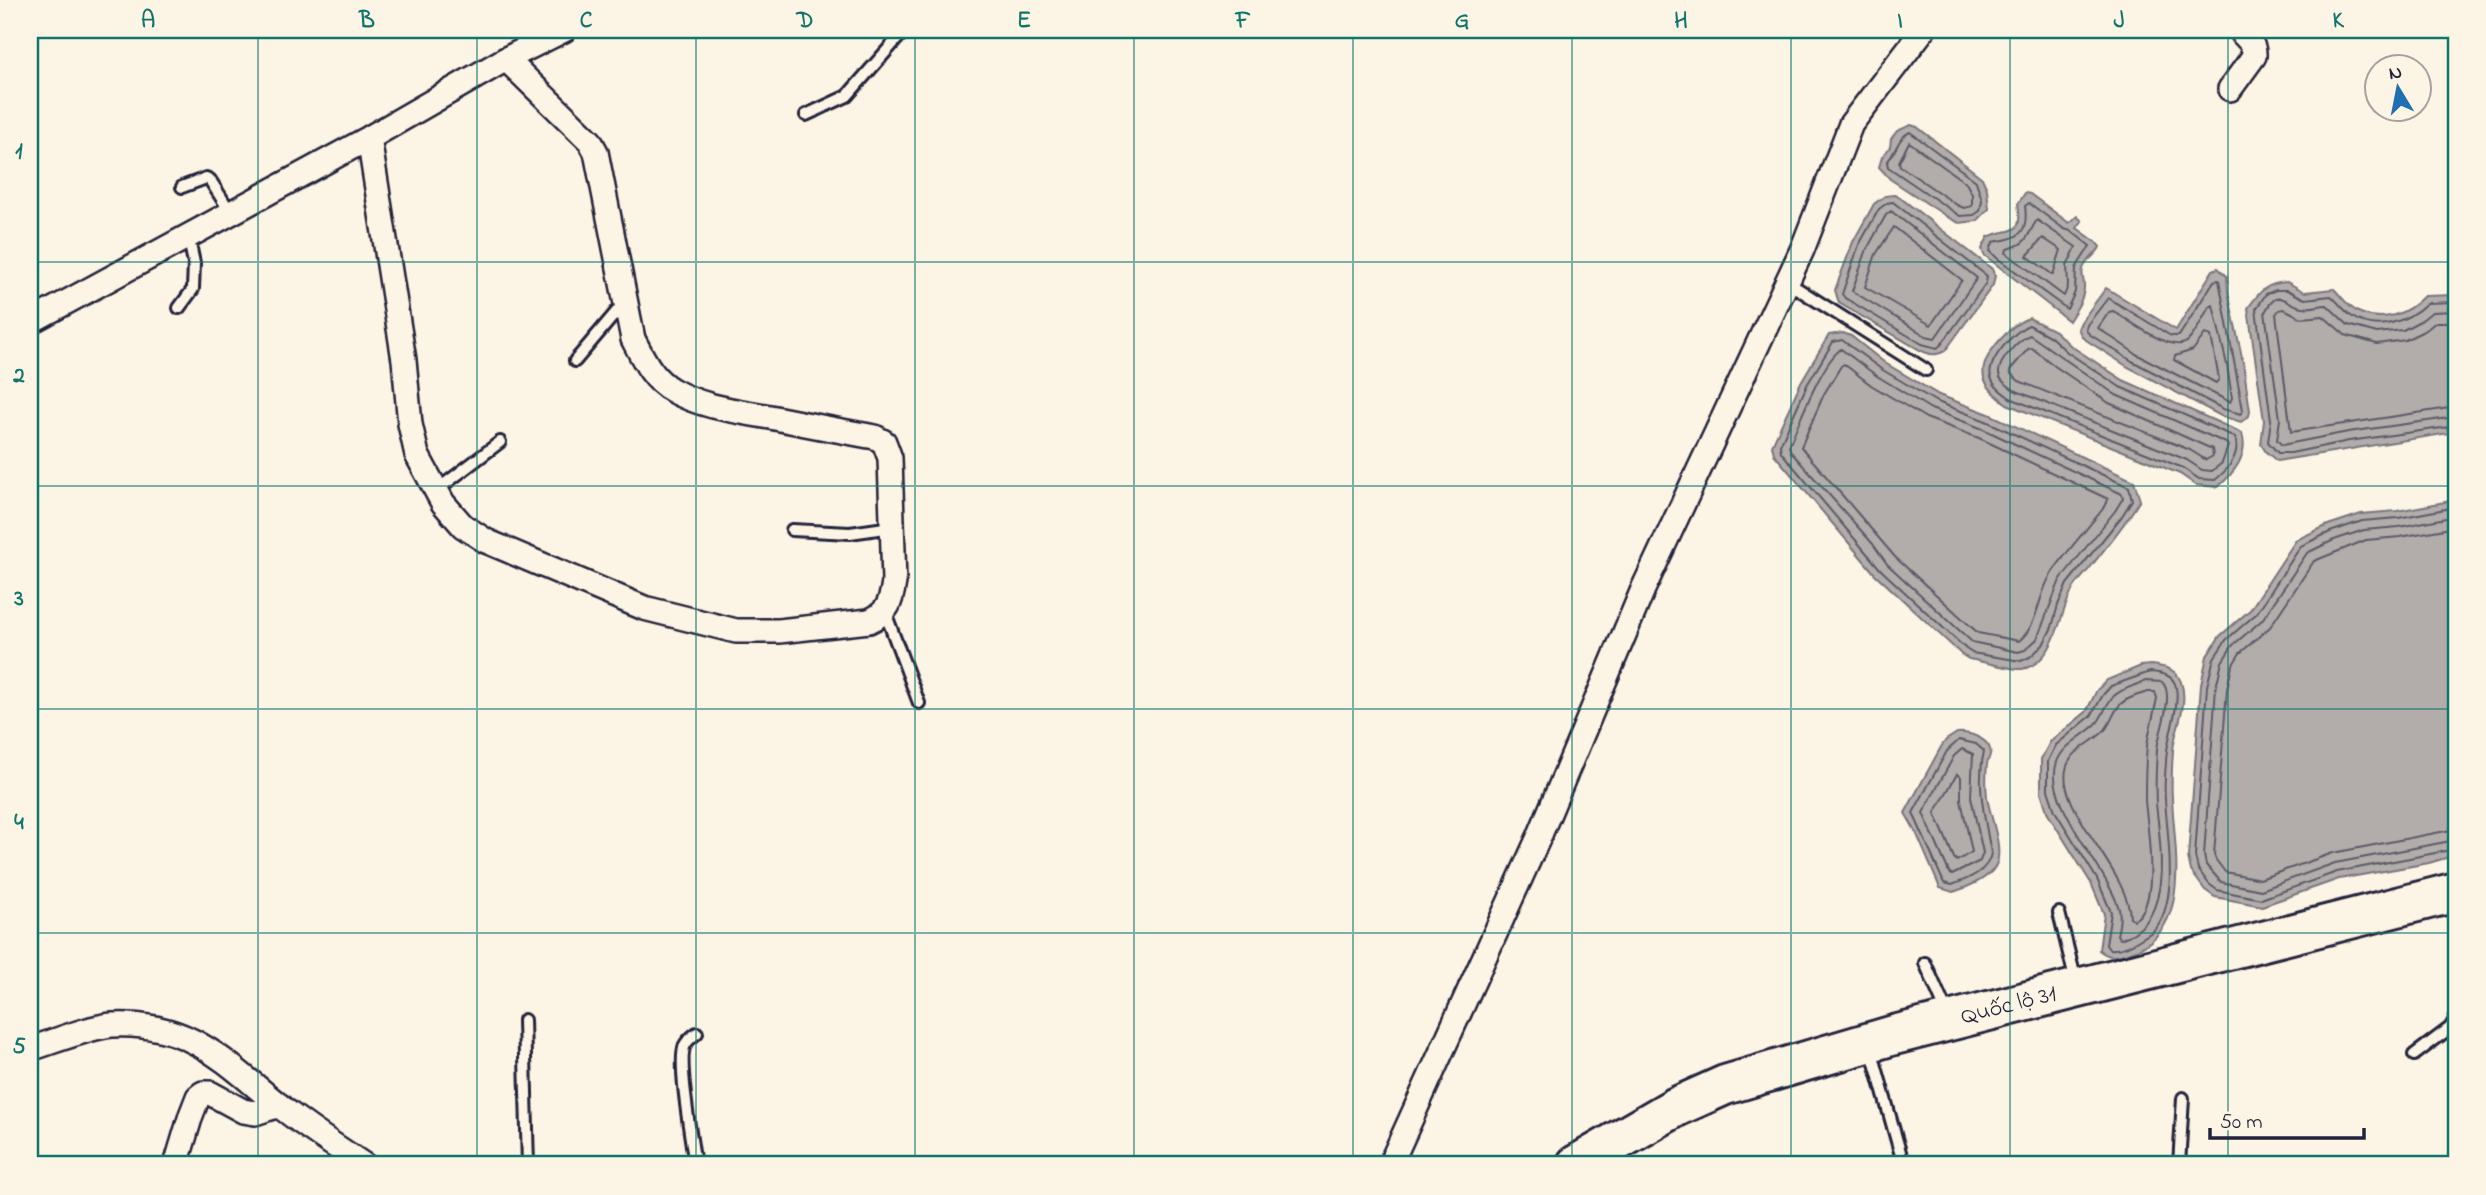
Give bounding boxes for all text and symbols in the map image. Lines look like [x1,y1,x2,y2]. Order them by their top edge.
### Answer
text: A [141,5,155,38]
text: B [358,5,375,38]
text: C [580,5,593,38]
text: D [796,5,813,38]
text: E [1017,5,1031,38]
text: F [1235,5,1251,38]
text: G [1455,5,1469,38]
text: H [1674,5,1688,38]
text: I [1897,5,1903,38]
text: J [2113,5,2125,38]
text: K [2332,5,2344,38]
north arrow [2364,52,2434,122]
text: N [2387,59,2404,88]
text: 1 [15,136,23,169]
text: 2 [12,360,25,393]
text: 3 [13,583,24,616]
text: 4 [14,807,24,840]
street label: Quốc lộ 31 [1957,977,2061,1035]
text: 5 [12,1031,26,1064]
scale bar [2210,1097,2364,1141]
text: 50 m [2220,1108,2263,1138]

